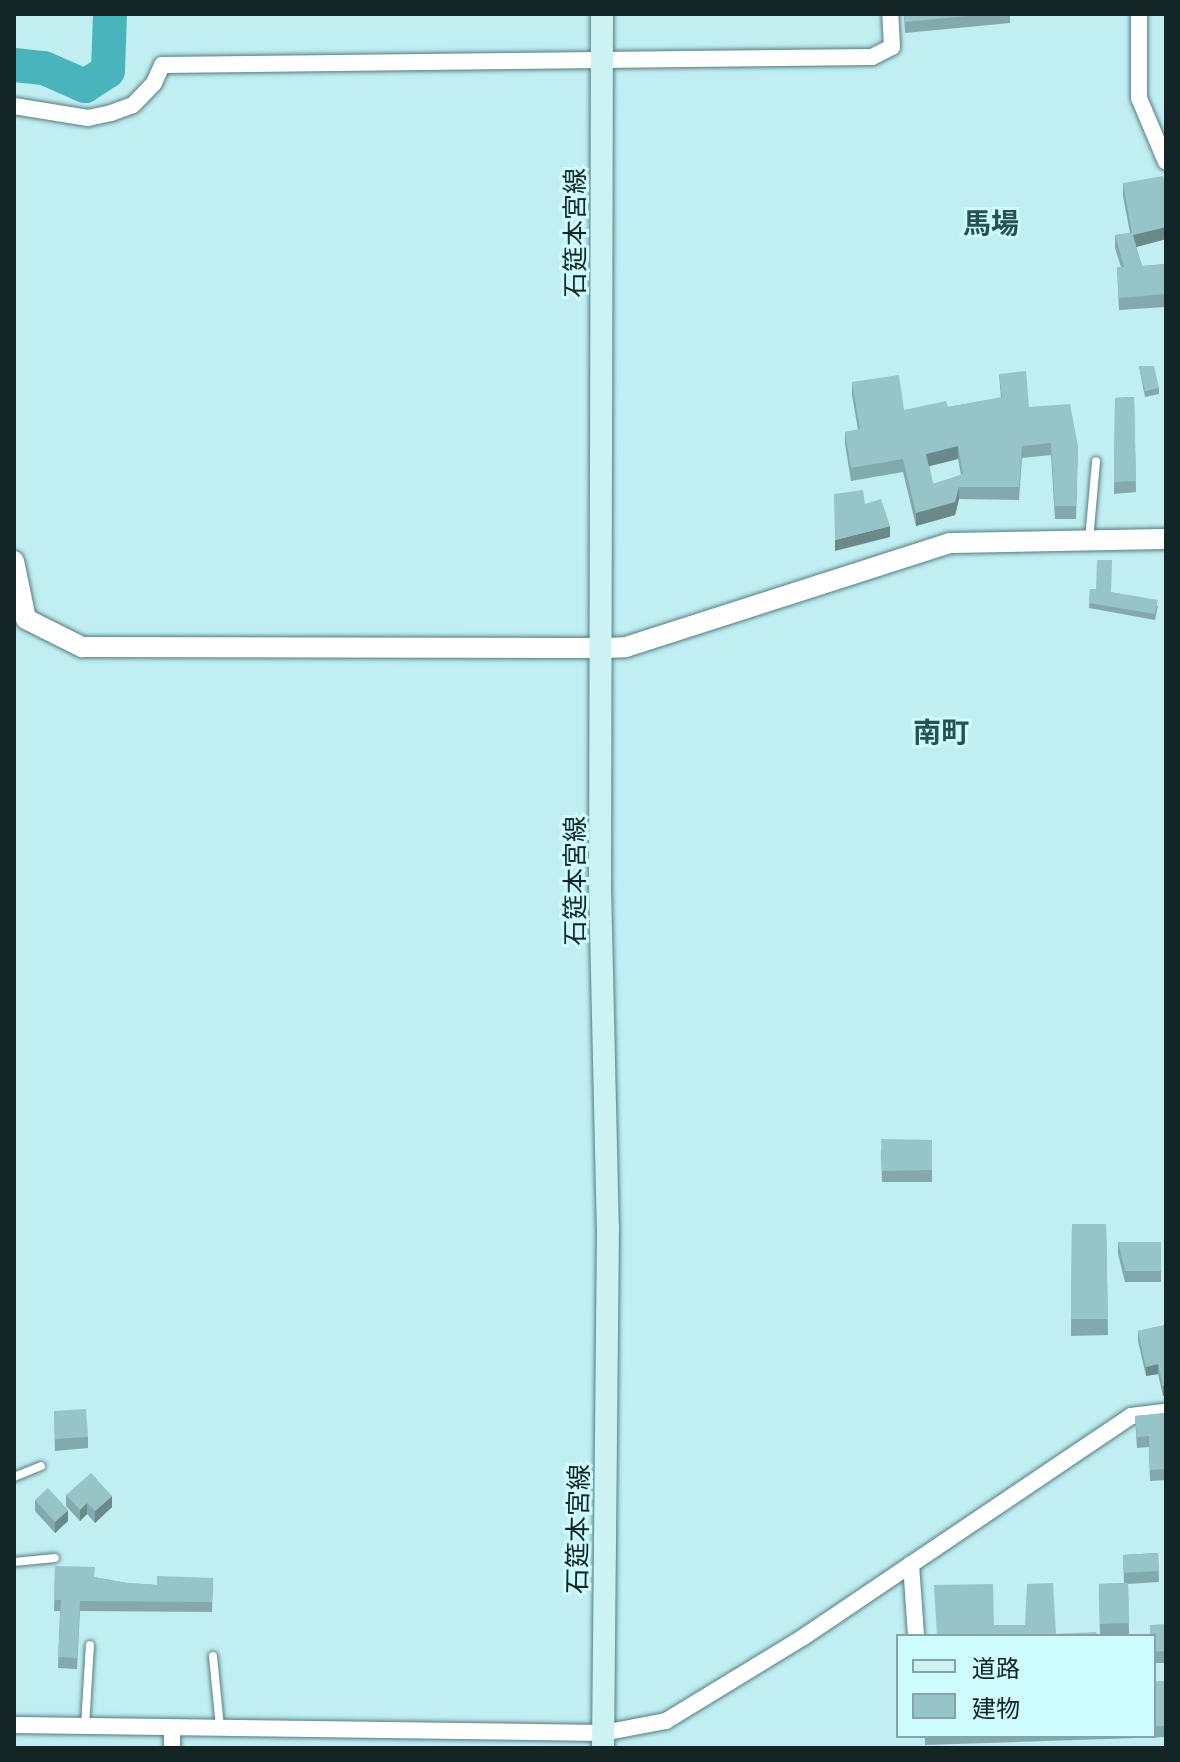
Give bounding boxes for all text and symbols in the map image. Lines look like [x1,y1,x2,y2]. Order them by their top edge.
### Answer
street label: 石筵本宮線 [558,168,590,298]
district label: 馬場 [963,205,1019,239]
district label: 南町 [913,714,969,748]
street label: 石筵本宮線 [558,816,590,946]
street label: 石筵本宮線 [560,1464,594,1594]
legend [896,1634,1156,1738]
text: 道路 [972,1653,1020,1682]
text: 建物 [972,1693,1020,1722]

